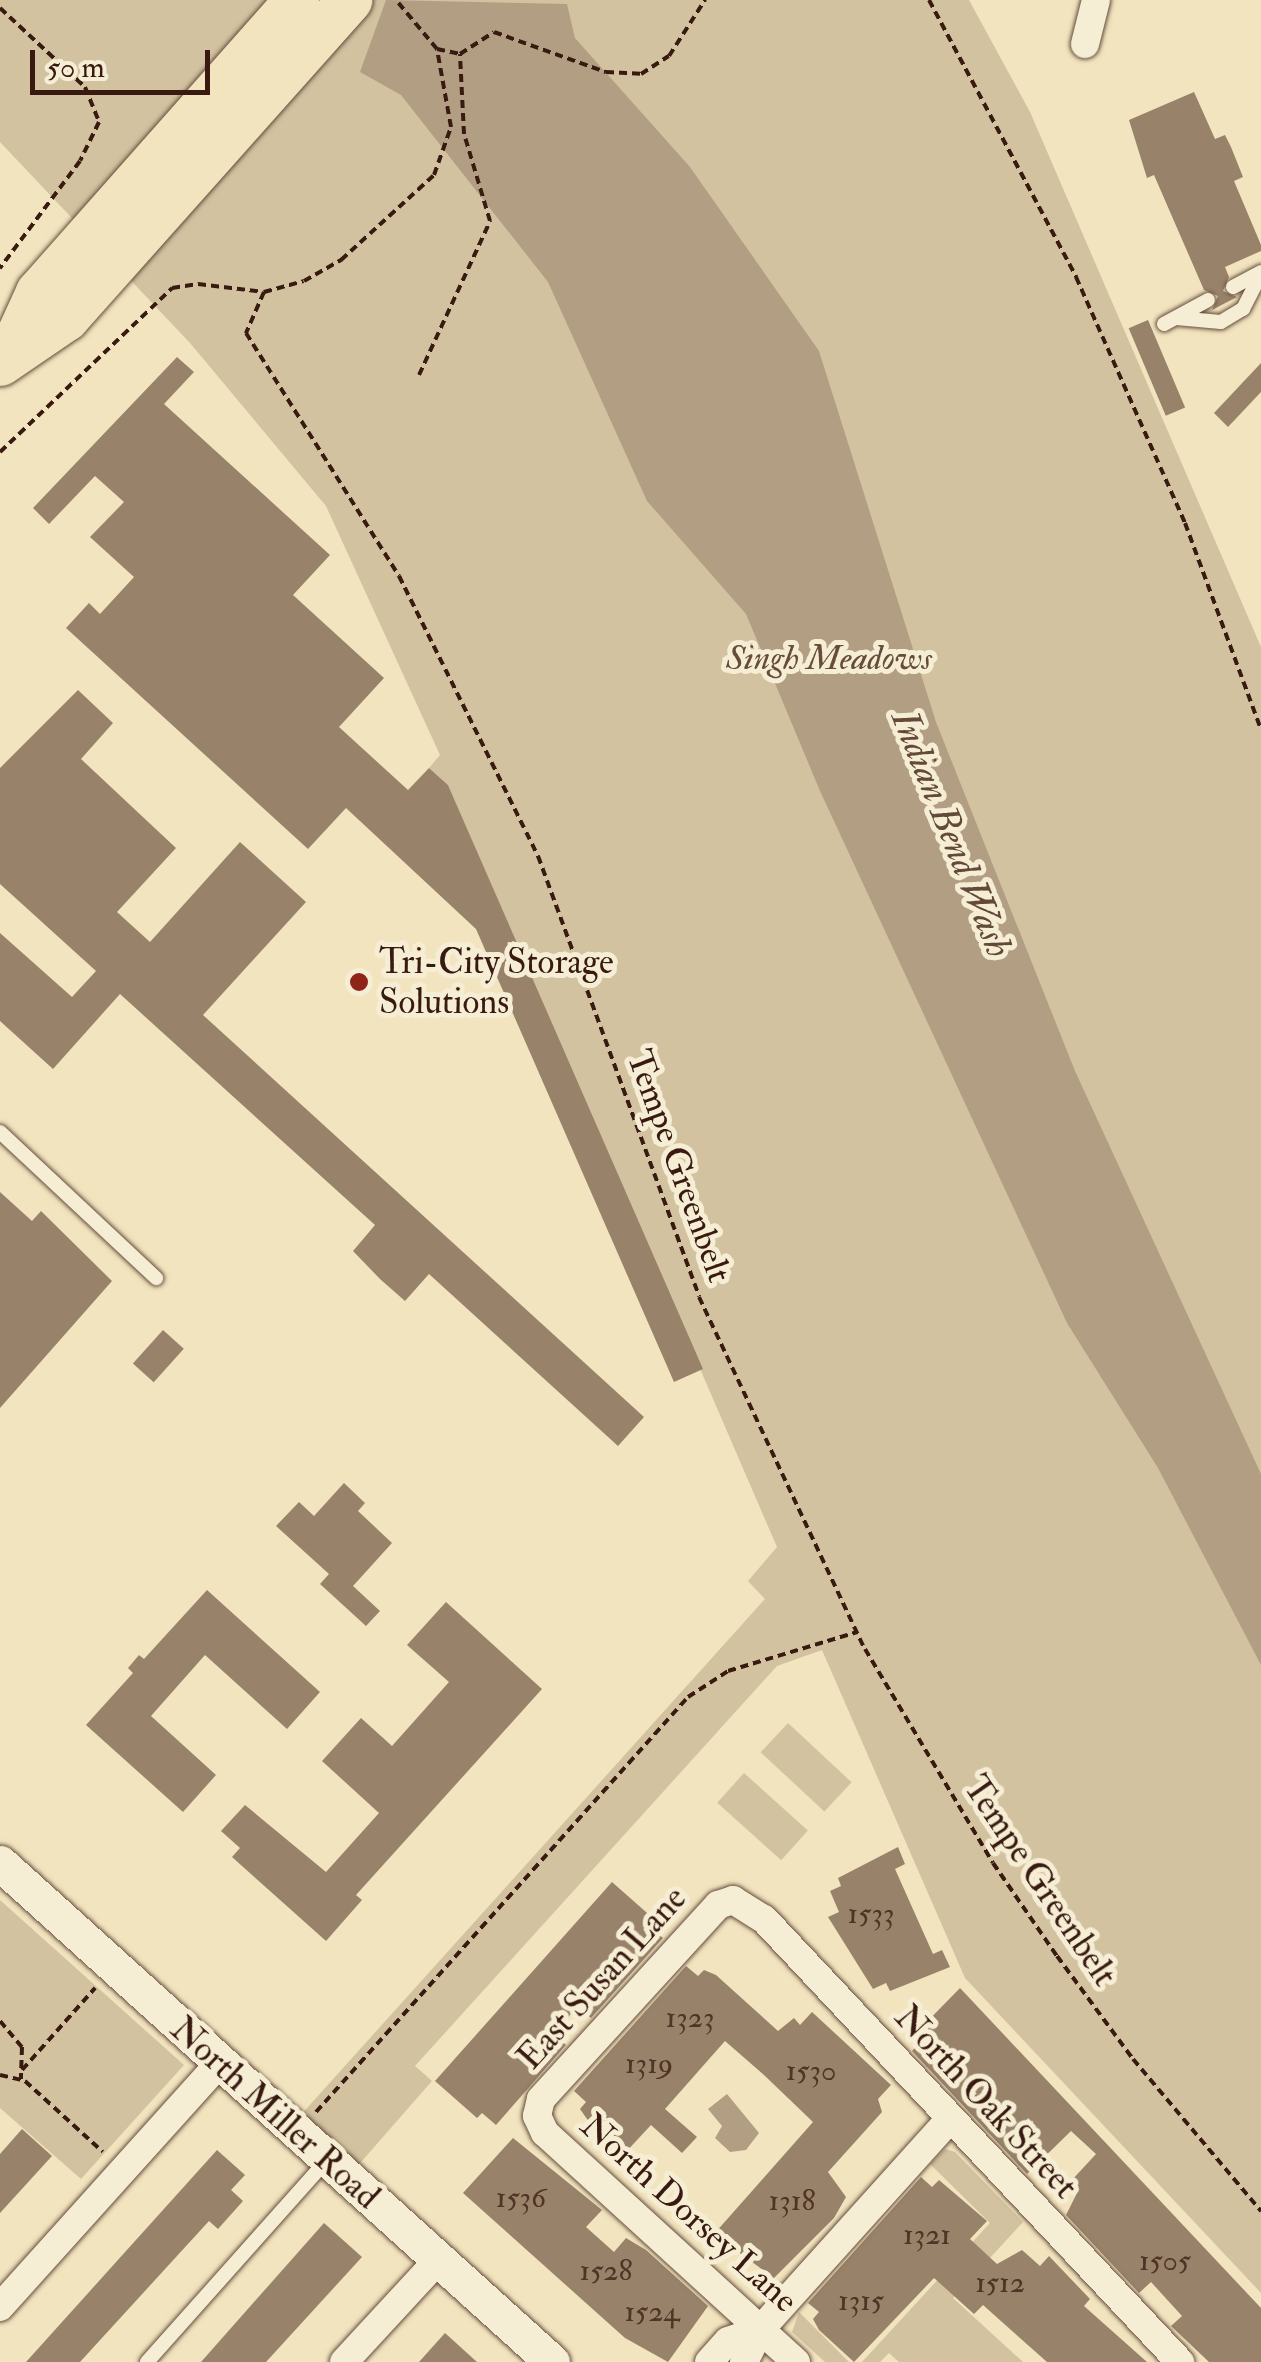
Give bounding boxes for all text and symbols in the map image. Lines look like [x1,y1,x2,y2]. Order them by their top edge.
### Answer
scale bar [35,30,215,92]
text: 50 m [47,49,105,86]
park label: Singh Meadows [726,637,932,679]
water label: Indian Bend Wash [881,704,1021,964]
place label: Tri-City Storage Solutions [379,941,614,1023]
marker: Tri-City Storage Solutions [348,971,370,993]
street label: Tempe Greenbelt [617,1044,741,1288]
street label: Tempe Greenbelt [954,1768,1126,1994]
street label: East Susan Lane [509,1878,695,2078]
house number: 1533 [848,1896,894,1932]
street label: North Oak Street [886,1997,1086,2207]
house number: 1323 [666,2000,714,2036]
street label: North Miller Road [162,2008,388,2218]
house number: 1319 [625,2046,673,2082]
house number: 1530 [786,2053,836,2089]
street label: North Dorsey Lane [572,2104,806,2322]
house number: 1536 [496,2180,546,2216]
house number: 1318 [768,2183,816,2219]
house number: 1321 [903,2217,951,2253]
house number: 1505 [1139,2243,1191,2279]
house number: 1528 [580,2253,632,2289]
house number: 1512 [975,2265,1025,2301]
house number: 1315 [838,2283,884,2319]
house number: 1524 [624,2294,680,2330]

